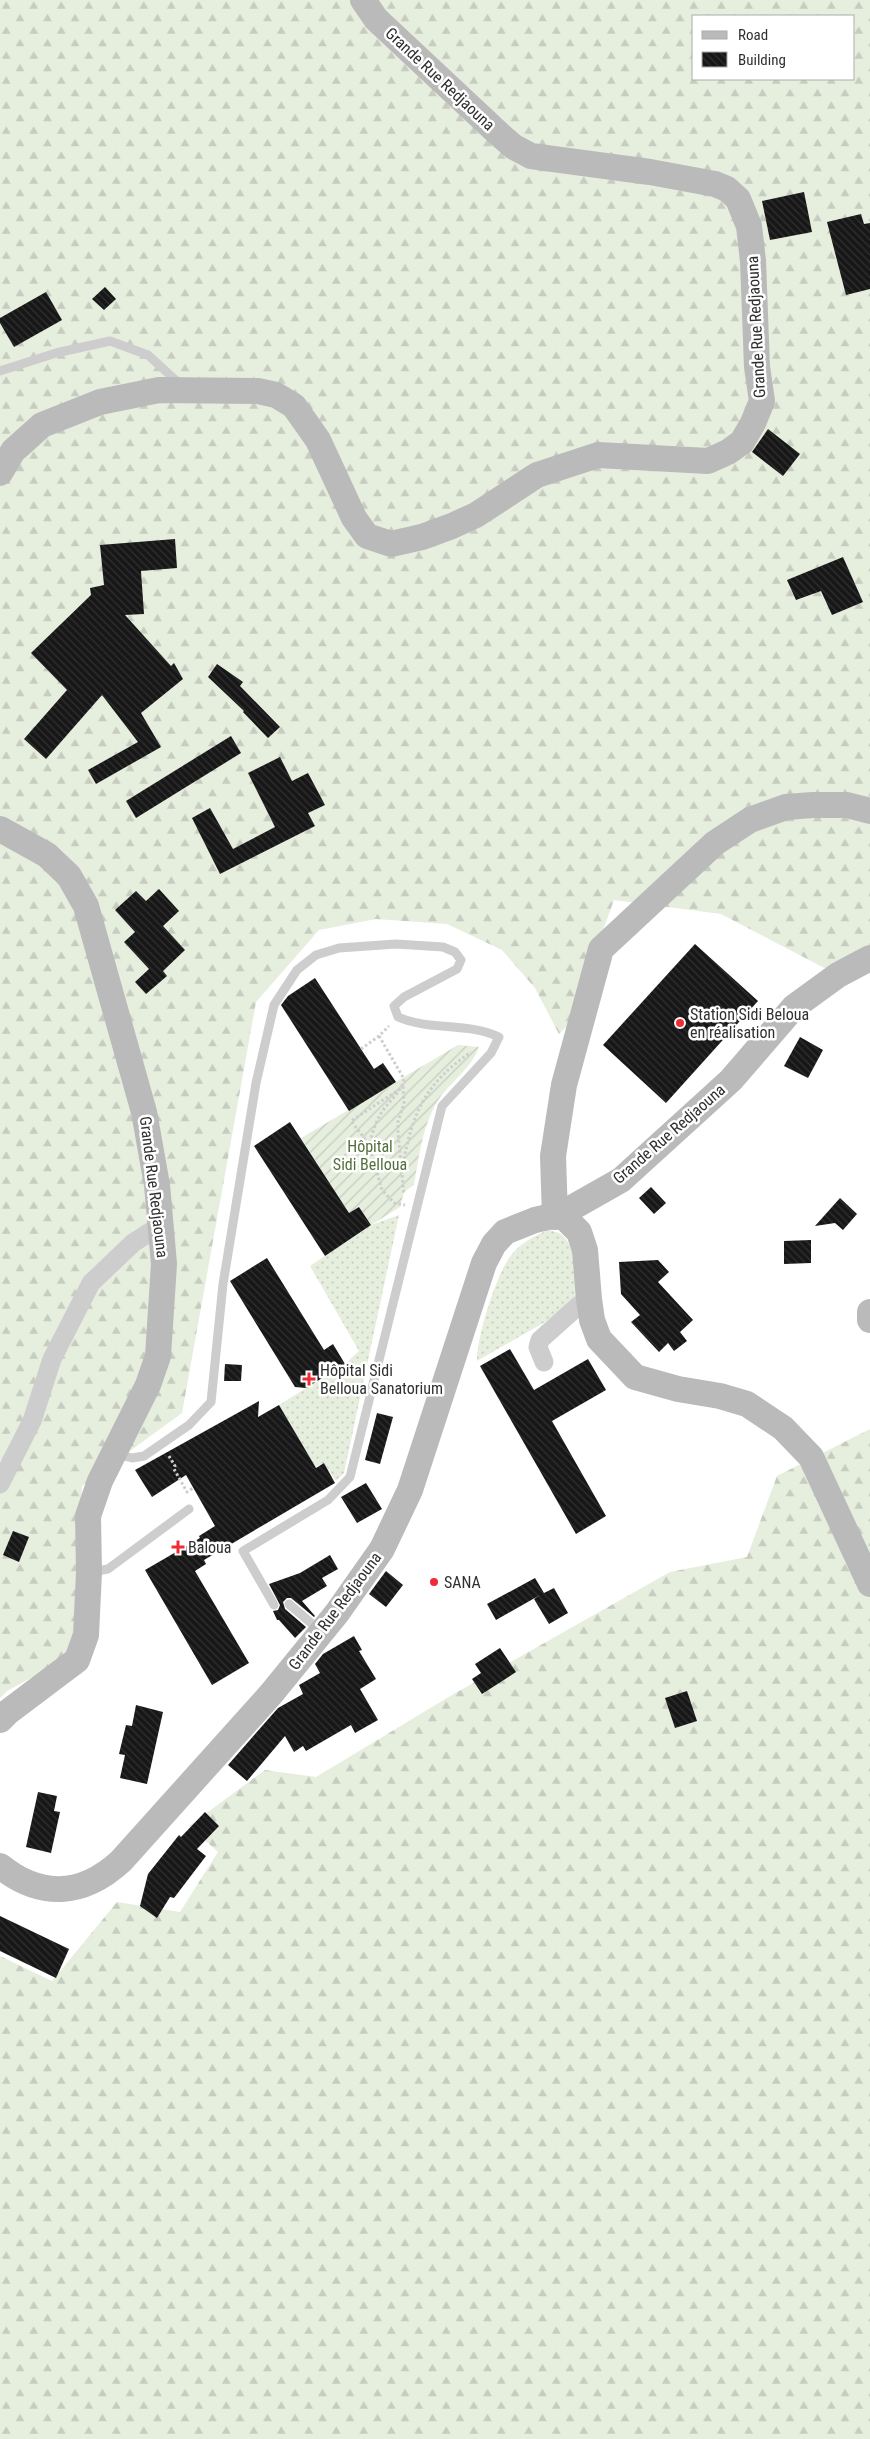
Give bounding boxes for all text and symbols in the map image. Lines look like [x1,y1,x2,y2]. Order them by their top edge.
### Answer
legend [692,15,855,80]
street label: Grande Rue Redjaouna [381,24,499,134]
text: Road [738,26,768,44]
text: Building [738,51,786,69]
street label: Grande Rue Redjaouna [743,255,769,399]
place label: Station Sidi Beloua en réalisation [690,1005,809,1042]
marker: Station Sidi Beloua en réalisation [674,1017,686,1029]
street label: Grande Rue Redjaouna [609,1080,729,1188]
street label: Grande Rue Redjaouna [136,1115,172,1259]
park label: Hôpital Sidi Belloua [333,1137,407,1174]
place label: Hôpital Sidi Belloua Sanatorium [320,1361,443,1398]
marker: Hôpital Sidi Belloua Sanatorium [302,1372,316,1386]
place label: Baloua [188,1538,232,1557]
marker: Baloua [172,1541,184,1553]
street label: Grande Rue Redjaouna [285,1548,385,1674]
place label: SANA [444,1573,481,1592]
marker: SANA [428,1576,440,1588]

